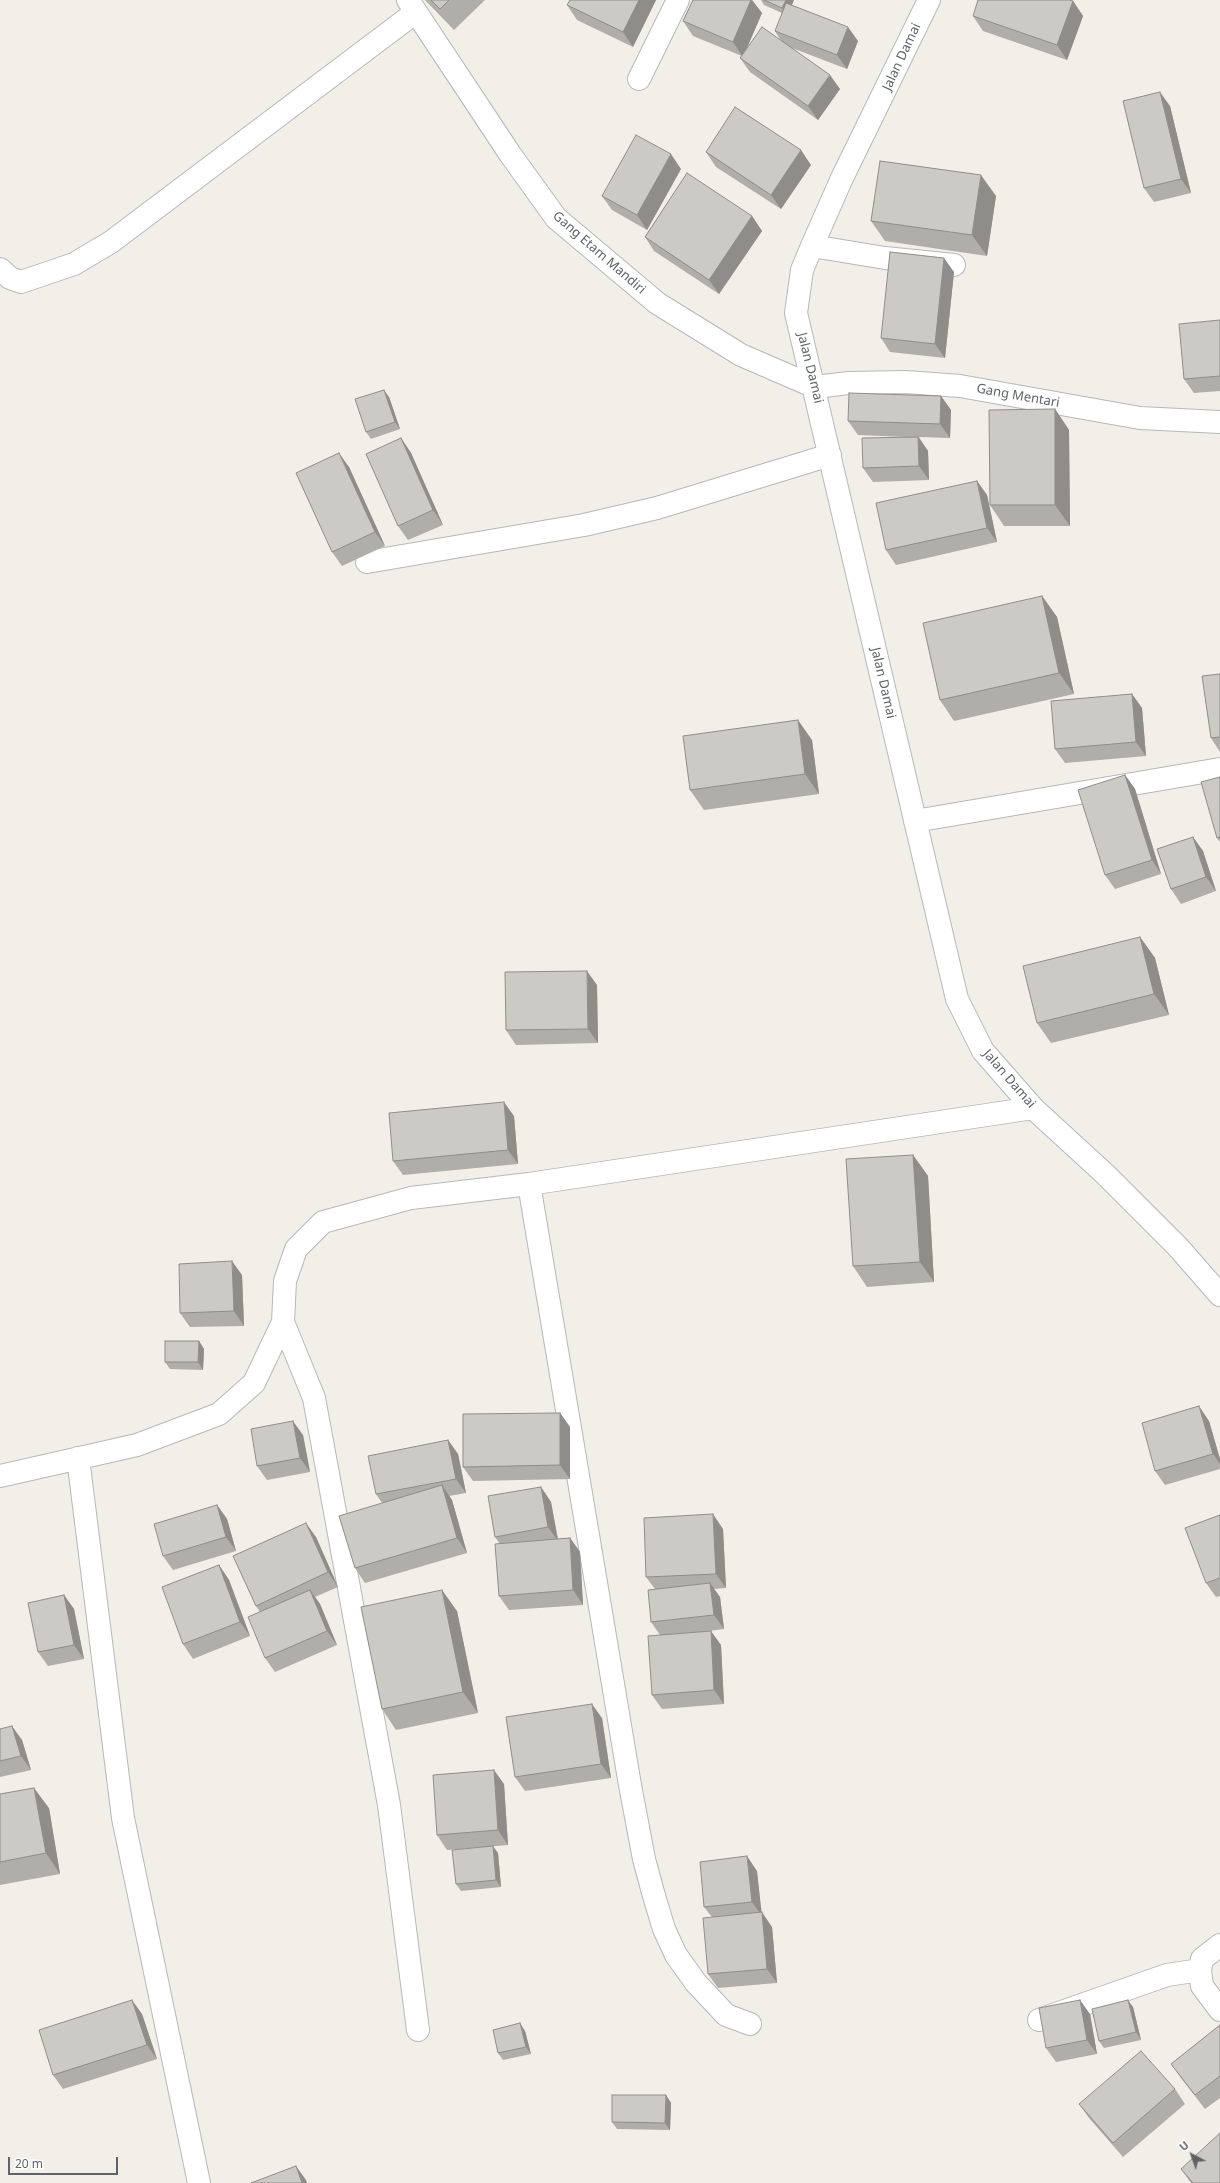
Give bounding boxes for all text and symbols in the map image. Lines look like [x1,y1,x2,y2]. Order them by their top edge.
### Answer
street label: Jalan Damai [880,21,924,93]
street label: Gang Etam Mandiri [549,208,649,298]
street label: Jalan Damai [794,331,826,405]
street label: Gang Mentari [975,381,1061,411]
street label: Jalan Damai [867,646,899,720]
street label: Jalan Damai [979,1047,1039,1111]
north arrow [1172,2135,1212,2175]
text: U [1176,2137,1192,2154]
scale bar [10,2149,120,2175]
text: 20 m [15,2155,43,2172]

